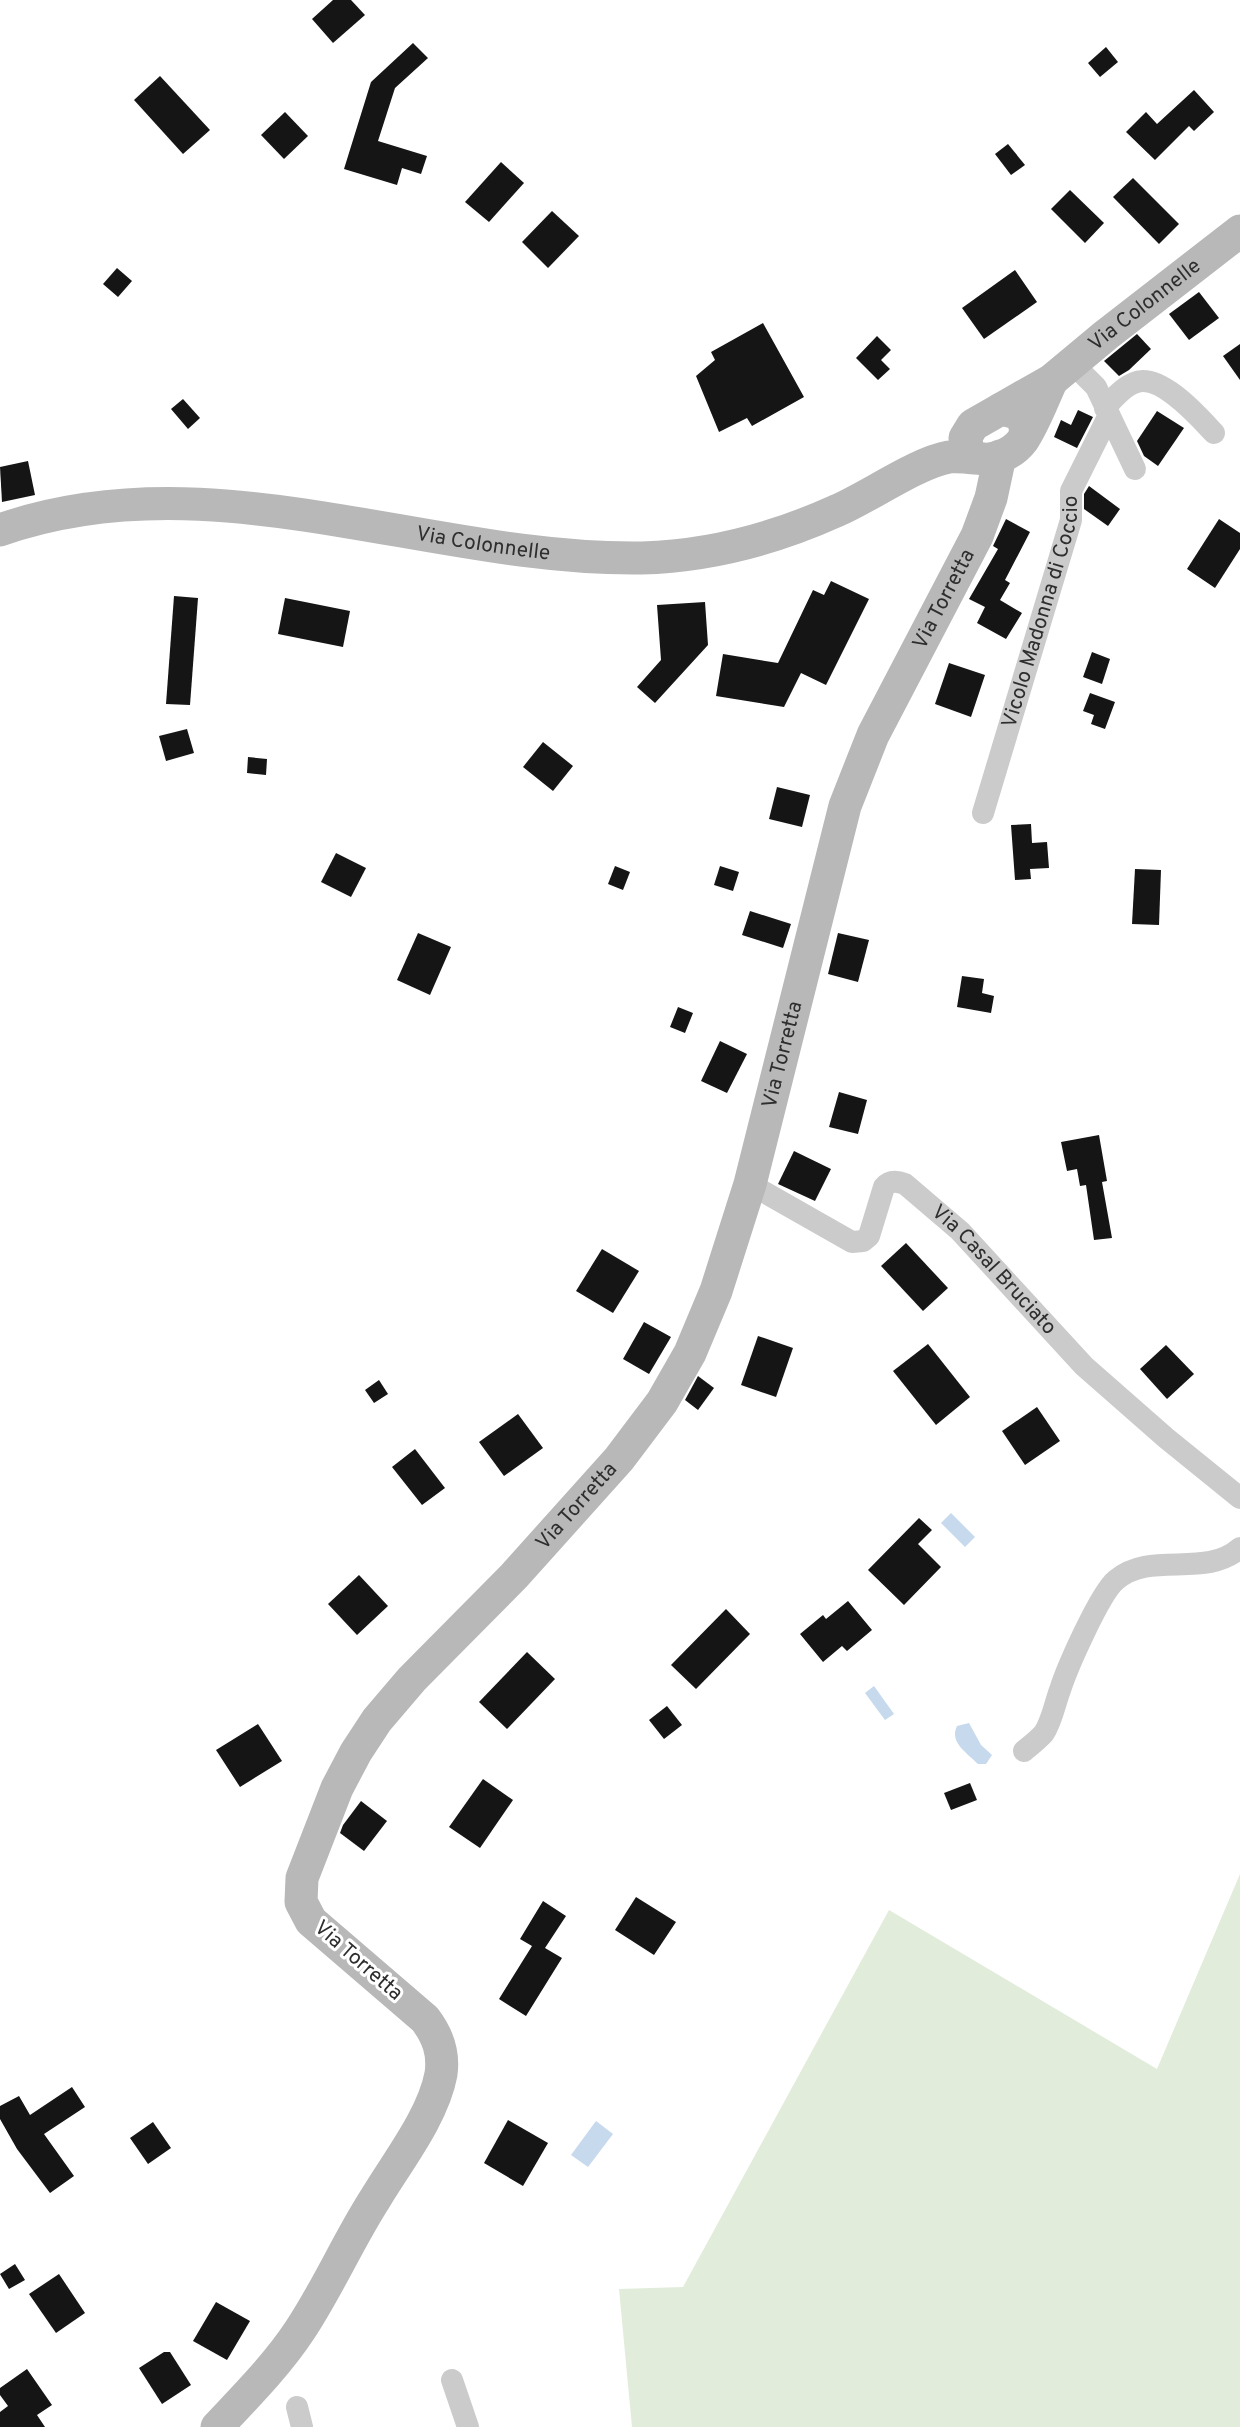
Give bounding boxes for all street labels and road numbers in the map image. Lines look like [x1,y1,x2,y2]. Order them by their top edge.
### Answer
street label: Via Colonnelle [1083,253,1207,357]
street label: Vicolo Madonna di Coccio [996,496,1085,731]
street label: Via Colonnelle [414,520,552,567]
street label: Via Torretta [907,544,981,654]
street label: Via Torretta [756,998,809,1111]
street label: Via Casal Bruciato [926,1199,1062,1341]
street label: Via Torretta [530,1456,623,1556]
street label: Via Torretta [308,1915,408,2007]

